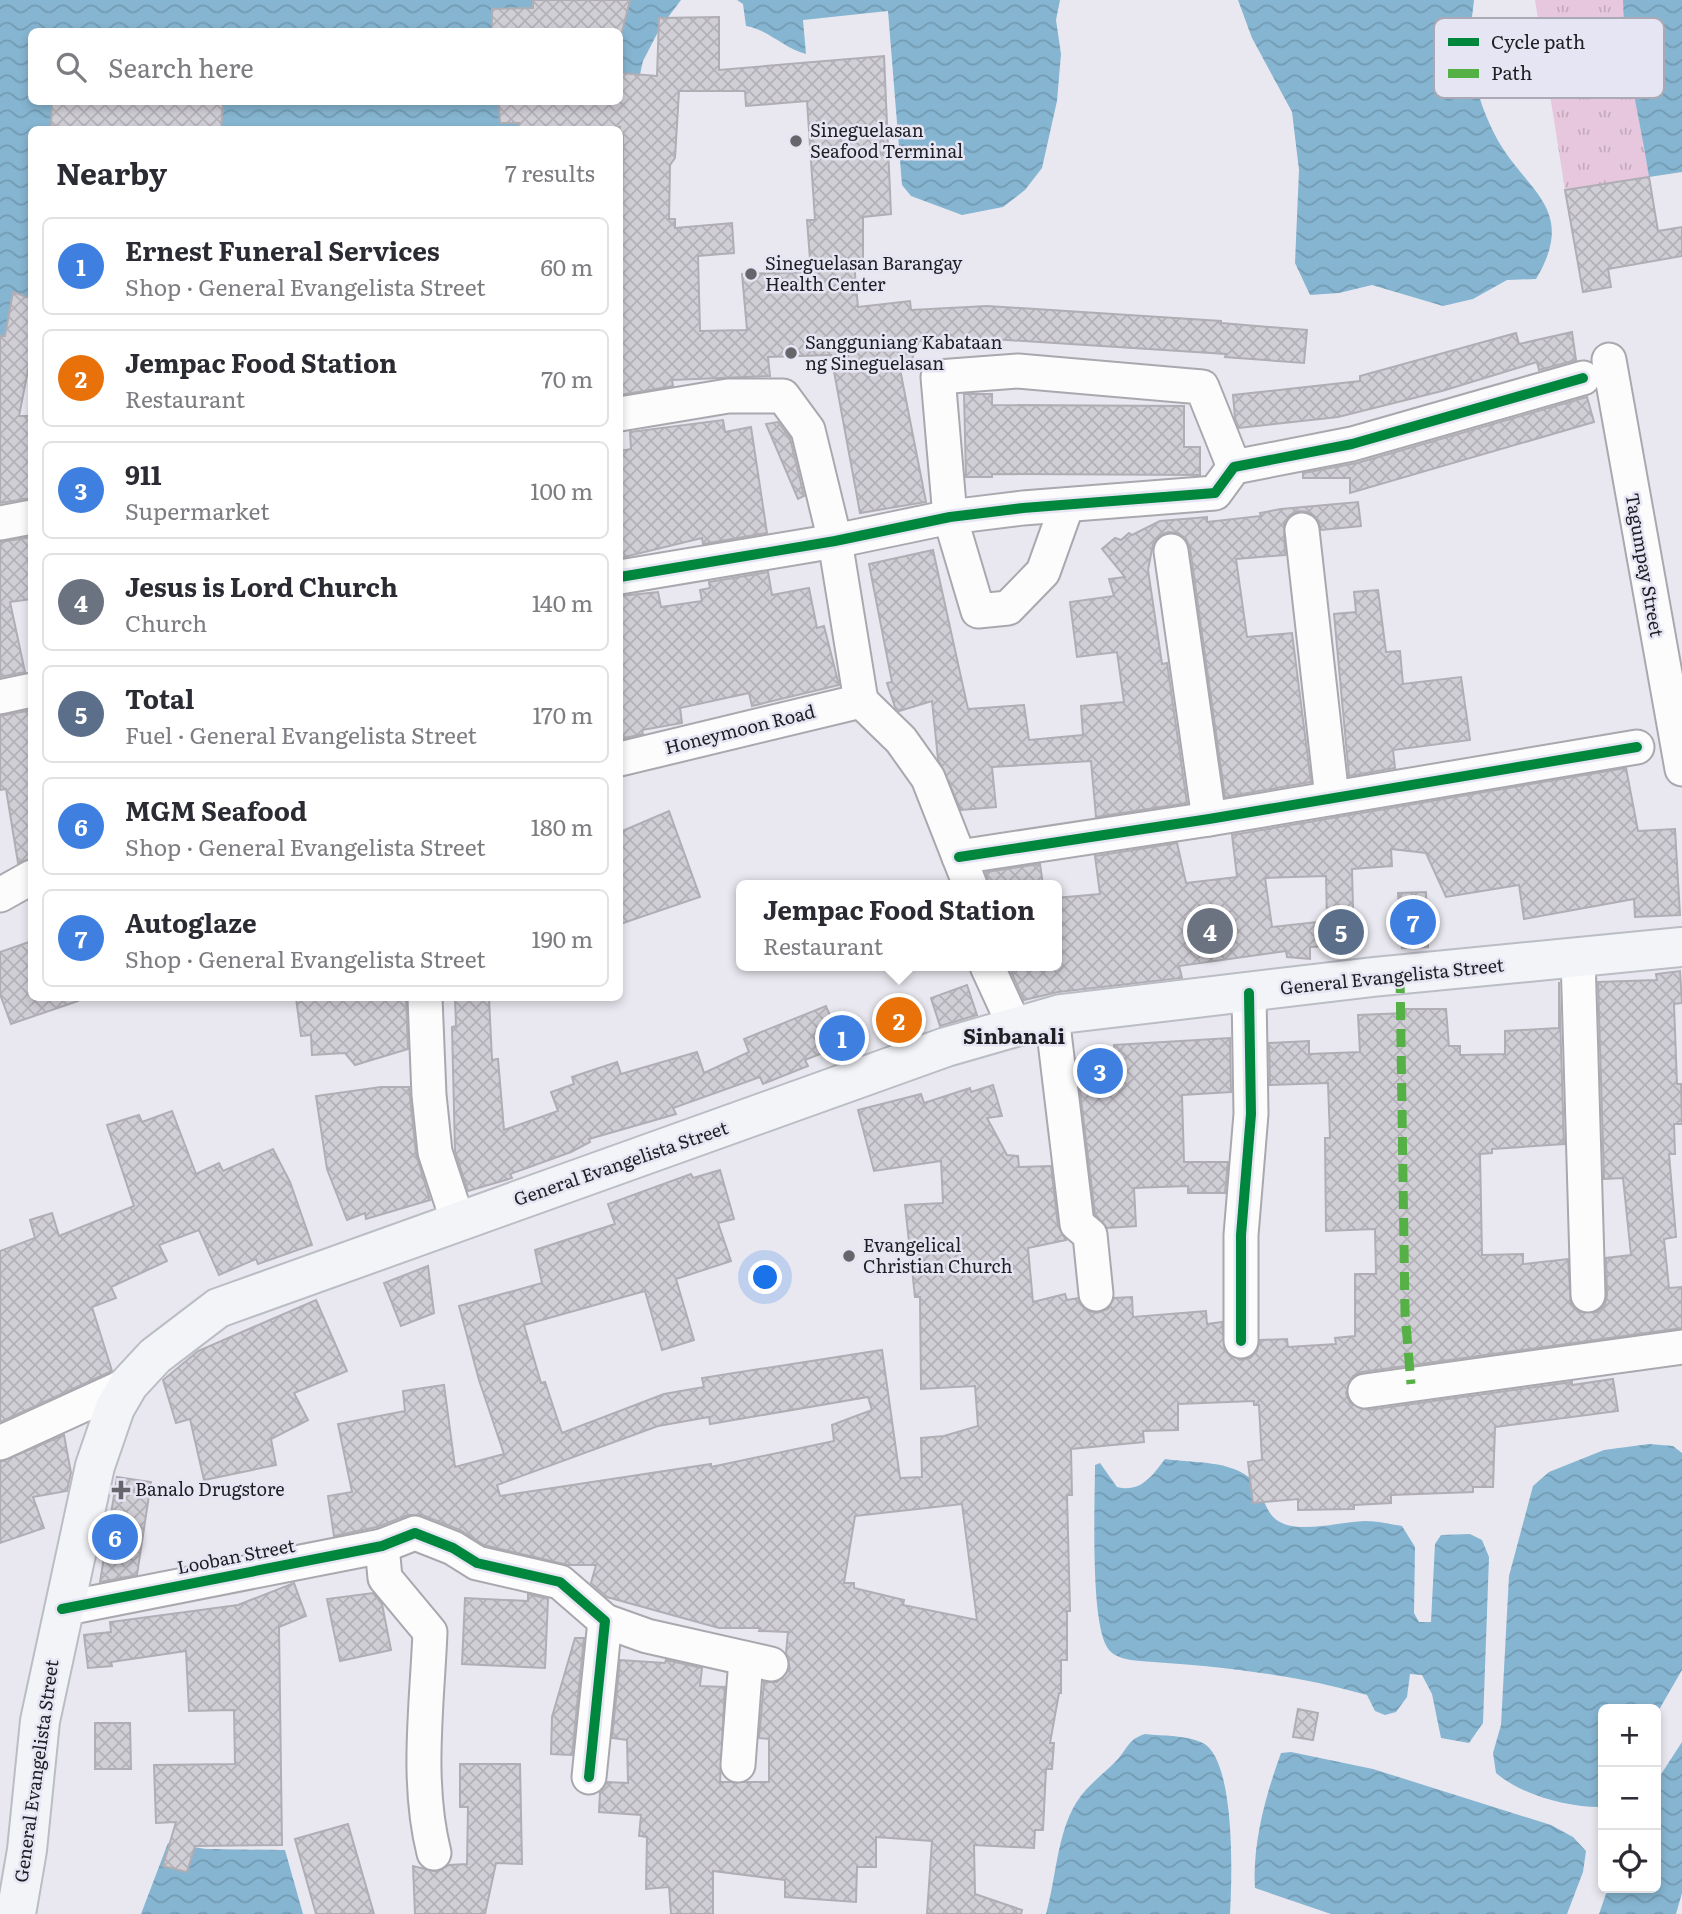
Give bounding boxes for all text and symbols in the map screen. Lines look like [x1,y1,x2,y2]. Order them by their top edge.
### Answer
legend [1434,18,1664,98]
text: Cycle path [1491,27,1585,55]
search box [28,28,623,105]
text: Search here [108,47,254,86]
icon: search [52,48,90,86]
text: Path [1491,58,1532,86]
place label: Sineguelasan Seafood Terminal [810,116,963,164]
marker: Sineguelasan Seafood Terminal [788,133,804,149]
text: Nearby [56,150,167,194]
text: 7 results [505,155,595,189]
text: Ernest Funeral Services [125,230,440,269]
text: 1 [76,249,86,283]
text: 60 m [540,249,593,283]
place label: Sineguelasan Barangay Health Center [765,249,963,297]
marker: Sineguelasan Barangay Health Center [743,266,759,282]
text: Shop · General Evangelista Street [125,269,486,303]
place label: Sangguniang Kabataan ng Sineguelasan [805,328,1002,376]
text: Jempac Food Station [125,342,397,381]
marker: Sangguniang Kabataan ng Sineguelasan [783,345,799,361]
text: 2 [75,361,87,395]
text: 70 m [541,361,593,395]
text: Restaurant [125,381,245,415]
text: 911 [125,454,162,493]
text: 3 [75,473,87,507]
text: 100 m [530,473,593,507]
street label: Tagumpay Street [1620,491,1672,640]
text: Supermarket [125,493,269,527]
text: Jesus is Lord Church [125,566,398,605]
text: 4 [74,585,88,619]
text: 140 m [532,585,593,619]
text: Church [125,605,207,639]
text: Total [125,678,194,717]
text: 5 [75,697,87,731]
text: 170 m [532,697,593,731]
street label: Honeymoon Road [662,697,818,760]
text: Fuel · General Evangelista Street [125,717,477,751]
text: MGM Seafood [125,790,307,829]
text: 6 [74,809,88,843]
text: 180 m [531,809,593,843]
text: Shop · General Evangelista Street [125,829,486,863]
popup [736,880,1062,971]
text: Jempac Food Station [763,889,1035,928]
pin: 7 [1390,896,1436,948]
text: Autoglaze [125,902,257,941]
pin: 4 [1187,905,1233,957]
pin: 5 [1318,906,1364,958]
text: 7 [75,921,87,955]
text: 190 m [531,921,593,955]
text: Restaurant [763,928,883,962]
text: Shop · General Evangelista Street [125,941,486,975]
street label: General Evangelista Street [1279,950,1506,1001]
pin: 2 [876,994,922,1046]
pin: 1 [819,1012,865,1064]
district label: Sinbanali [963,1019,1065,1050]
pin: 3 [1077,1045,1123,1097]
street label: General Evangelista Street [510,1113,732,1212]
place label: Evangelical Christian Church [863,1231,1012,1279]
marker: Evangelical Christian Church [841,1248,857,1264]
your location [748,1260,782,1294]
place label: Banalo Drugstore [135,1475,285,1502]
marker: Banalo Drugstore [113,1482,129,1498]
pin: 6 [92,1511,138,1563]
street label: Looban Street [174,1531,298,1580]
street label: General Evangelista Street [6,1657,65,1884]
map controls [1598,1704,1661,1893]
button: + [1598,1704,1661,1767]
button: − [1598,1767,1661,1830]
button: locate [1598,1830,1661,1893]

